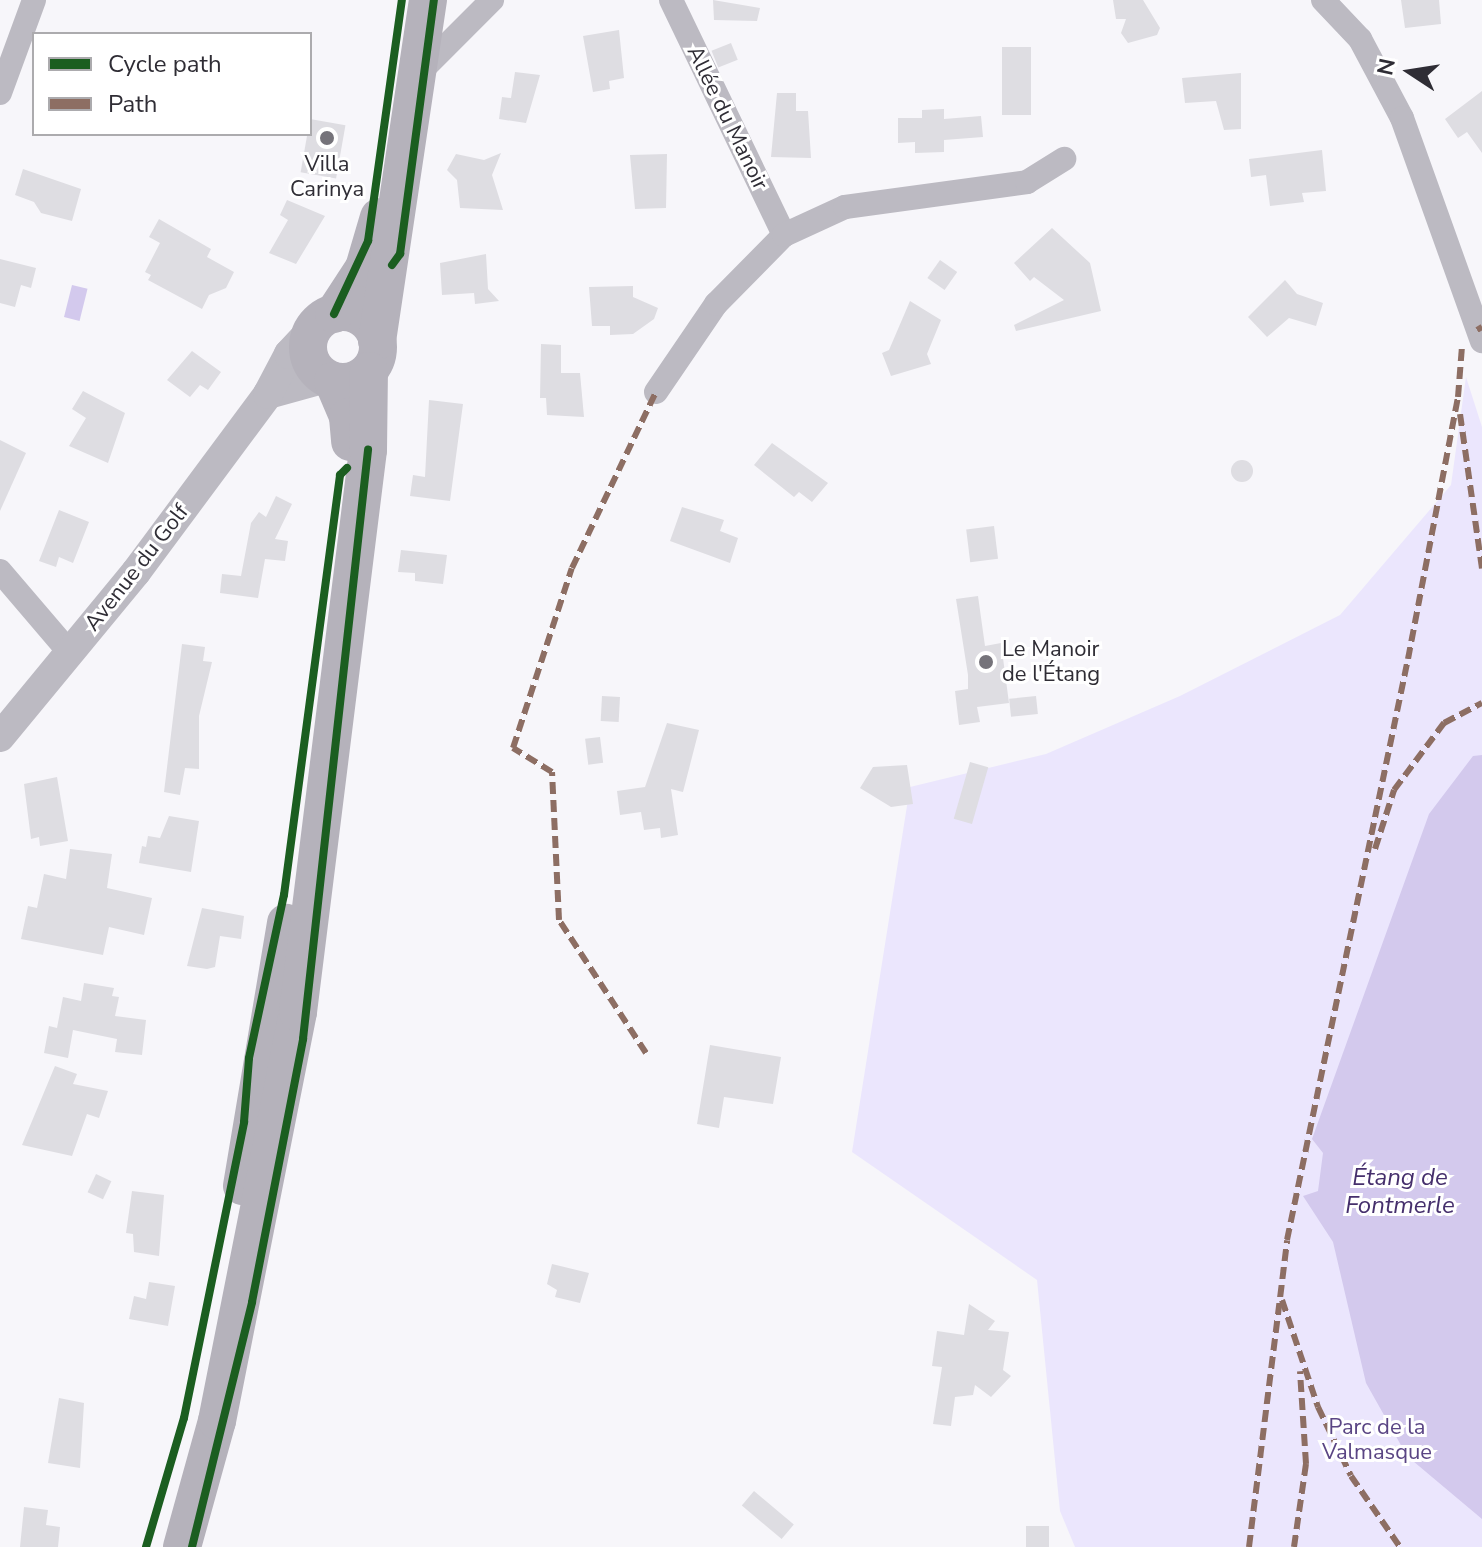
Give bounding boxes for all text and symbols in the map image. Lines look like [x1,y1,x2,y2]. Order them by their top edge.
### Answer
legend [32,32,312,136]
north arrow [1370,32,1450,112]
street label: Allée du Manoir [681,42,773,194]
text: Cycle path [108,48,222,80]
text: N [1370,56,1403,78]
text: Path [108,88,157,120]
marker: Villa Carinya [318,129,336,147]
place label: Villa Carinya [290,151,364,202]
street label: Avenue du Golf [79,500,195,636]
place label: Le Manoir de l'Étang [1002,636,1100,688]
marker: Le Manoir de l'Étang [977,653,995,671]
water label: Étang de Fontmerle [1345,1164,1455,1220]
park label: Parc de la Valmasque [1322,1414,1432,1466]

